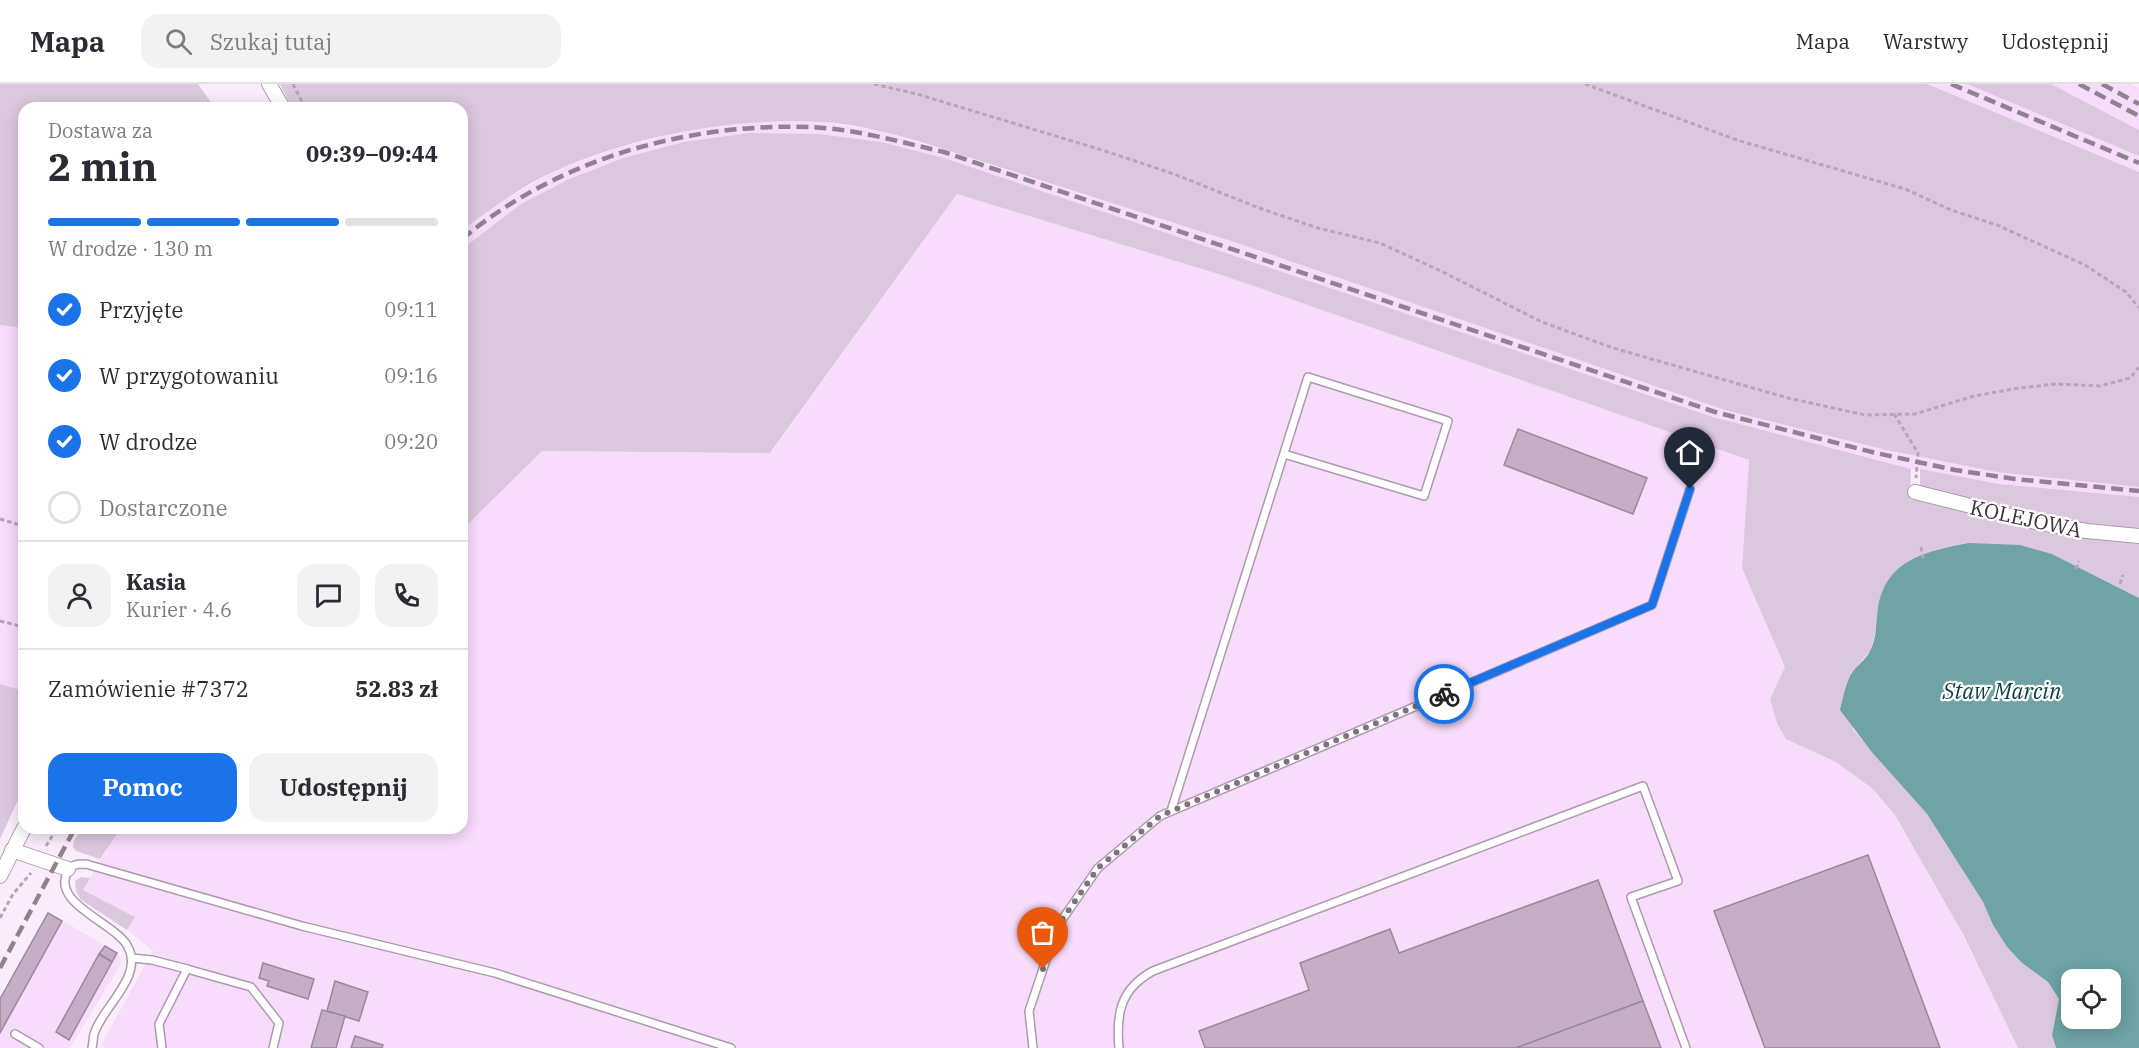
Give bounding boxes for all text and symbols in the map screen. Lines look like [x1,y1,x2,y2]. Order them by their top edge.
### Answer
search box [141,14,561,68]
text: Mapa [30,23,105,60]
icon: search [162,25,195,58]
text: Szukaj tutaj [210,27,332,56]
text: Mapa [1796,27,1850,55]
text: Warstwy [1883,27,1968,55]
text: Udostępnij [2001,27,2109,55]
text: Dostawa za [48,117,153,144]
text: 09:39–09:44 [306,139,438,168]
text: 2 min [48,141,157,192]
text: W drodze · 130 m [48,235,213,262]
icon: check [48,293,81,326]
text: Przyjęte [99,295,183,324]
text: 09:11 [384,296,438,323]
icon: check [48,359,81,392]
text: W przygotowaniu [99,361,279,390]
text: 09:16 [384,362,438,389]
icon: check [48,425,81,458]
text: W drodze [99,427,197,456]
pin [1664,427,1715,489]
text: 09:20 [384,428,438,455]
icon: home [1673,436,1706,469]
street label: KOLEJOWA [1968,492,2085,544]
text: Dostarczone [99,493,228,522]
button: person [48,564,111,627]
button: chat [297,564,360,627]
button: phone [375,564,438,627]
text: Kasia [126,567,186,596]
text: Kurier · 4.6 [126,596,232,623]
courier [1414,664,1474,724]
text: Zamówienie #7372 [48,674,249,703]
text: 52.83 zł [355,674,438,703]
water label: Staw Marcin [1942,676,2062,705]
icon: bike [1428,678,1461,711]
button: Pomoc [48,753,237,822]
button: Udostępnij [249,753,438,822]
pin [1017,907,1068,969]
icon: bag [1026,916,1059,949]
map controls [2061,969,2121,1029]
button: locate [2061,969,2121,1029]

